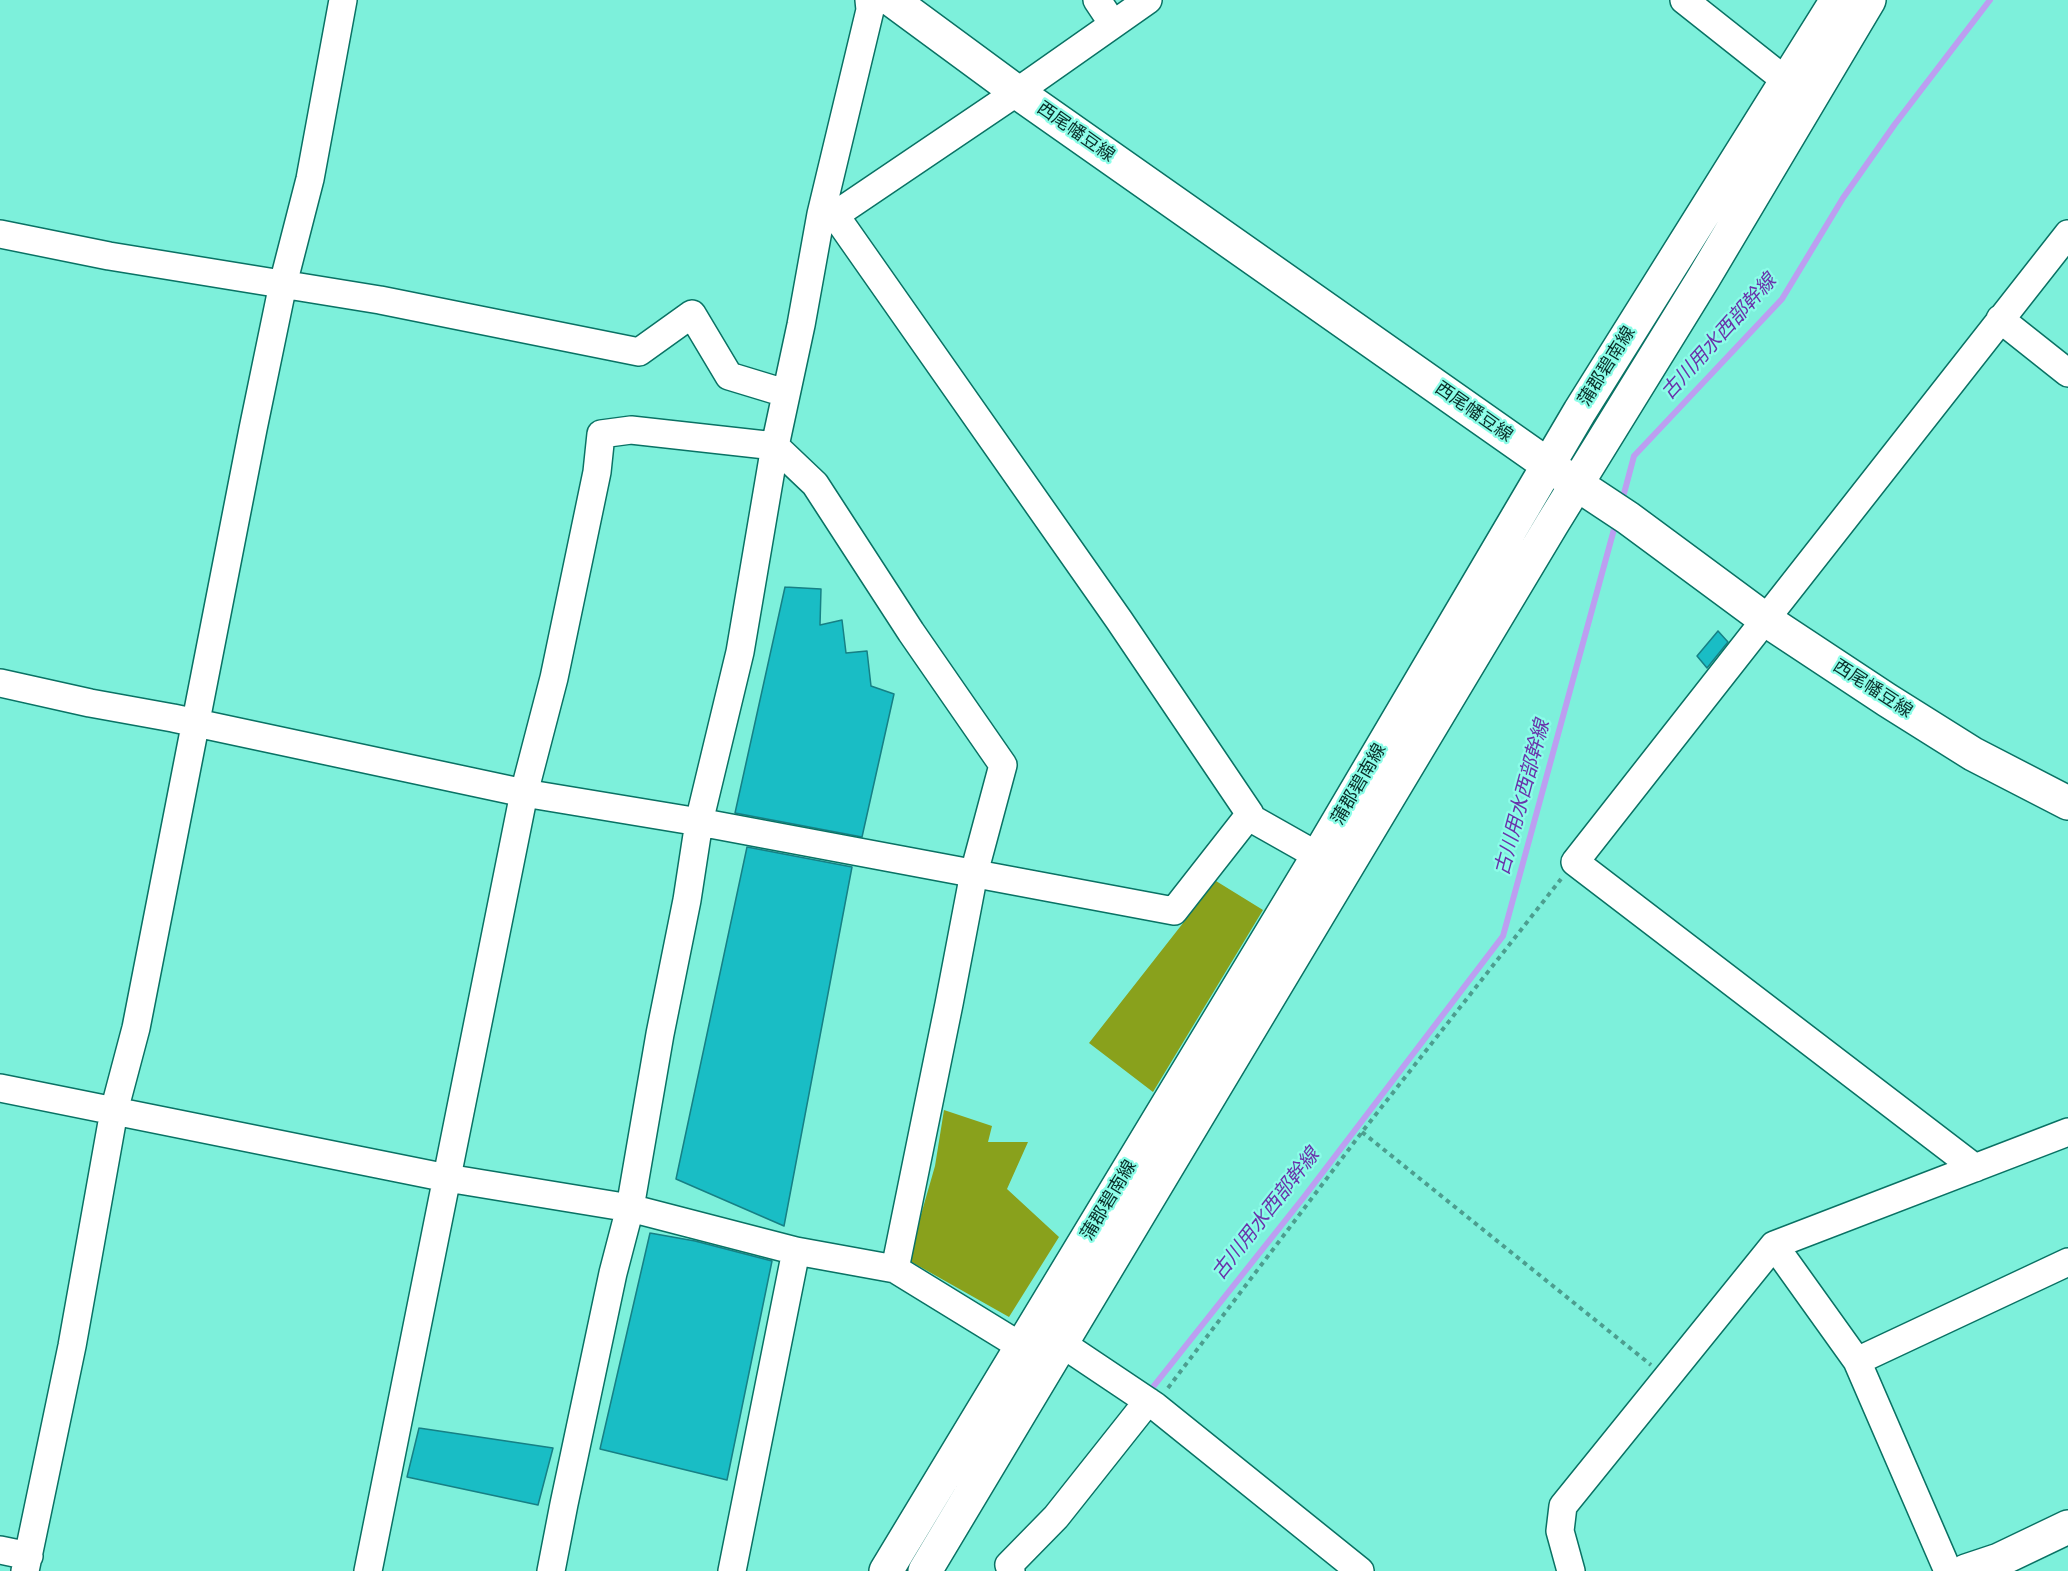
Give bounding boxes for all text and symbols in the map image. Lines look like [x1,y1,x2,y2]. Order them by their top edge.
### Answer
street label: 西尾幡豆線 [1032,98,1118,168]
water label: 古川用水西部幹線 [1658,271,1782,405]
street label: 蒲郡碧南線 [1575,323,1641,411]
street label: 西尾幡豆線 [1430,378,1516,448]
street label: 西尾幡豆線 [1828,656,1916,724]
water label: 古川用水西部幹線 [1492,718,1556,878]
street label: 蒲郡碧南線 [1328,741,1392,829]
water label: 古川用水西部幹線 [1208,1145,1326,1285]
street label: 蒲郡碧南線 [1078,1157,1142,1245]

